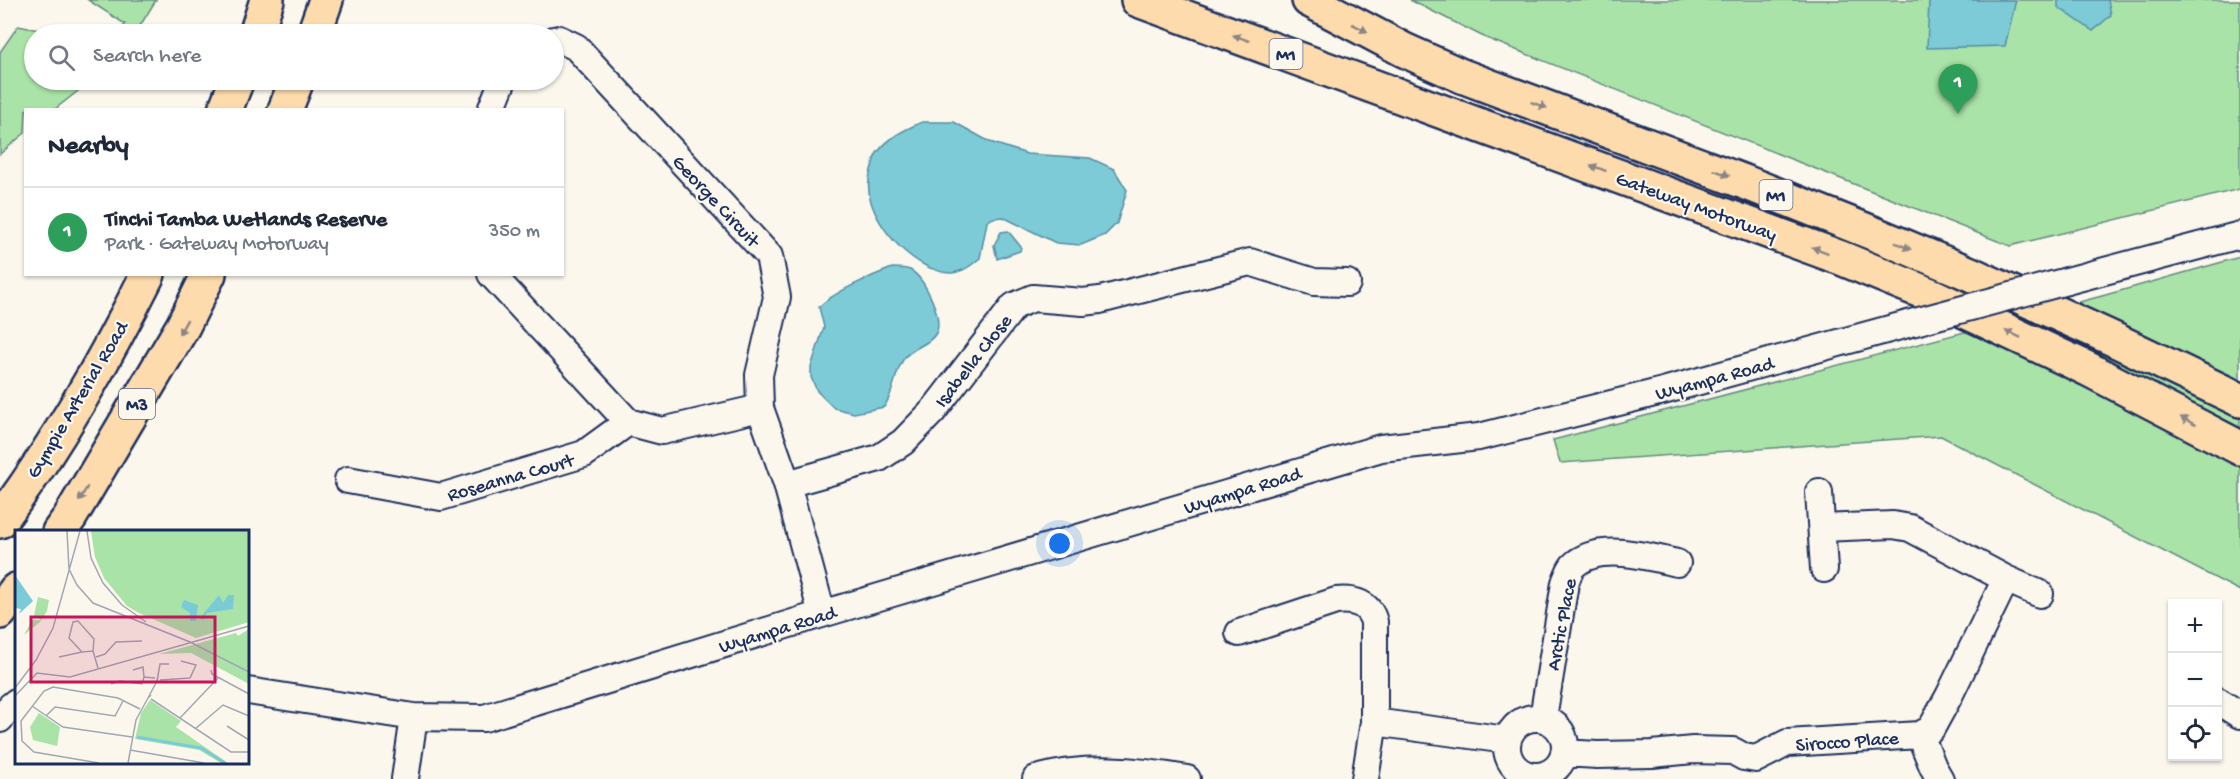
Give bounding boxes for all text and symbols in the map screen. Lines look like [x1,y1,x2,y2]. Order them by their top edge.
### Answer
one-way arrow [1352,23,1369,33]
search box [24,24,564,90]
one-way arrow [1232,32,1250,42]
road number: M1 [1270,39,1302,69]
icon: search [45,41,78,74]
text: Search here [93,44,201,70]
pin: 1 [1938,64,1978,114]
one-way arrow [1530,100,1548,110]
text: Nearby [48,132,129,163]
street label: George Circuit [666,151,764,255]
one-way arrow [1589,163,1607,173]
street label: Gateway Motorway [1612,168,1780,248]
one-way arrow [1713,169,1731,179]
road number: M1 [1760,180,1792,210]
text: Tinchi Tamba Wetlands Reserve [105,208,387,234]
text: 1 [63,221,72,244]
text: 350 m [489,221,540,244]
text: Park · Gateway Motorway [105,234,329,257]
one-way arrow [1894,241,1912,251]
one-way arrow [1811,245,1829,254]
street label: Isabella Close [931,310,1019,413]
street label: Gympie Arterial Road [23,316,136,483]
one-way arrow [178,318,188,335]
one-way arrow [2005,330,2022,339]
street label: Wyampa Road [1653,353,1779,407]
road number: M3 [119,389,155,419]
one-way arrow [2179,416,2196,426]
street label: Roseanna Court [445,450,579,508]
street label: Wyampa Road [1182,463,1307,521]
one-way arrow [78,486,89,502]
your location [1045,529,1074,558]
inset map [15,530,249,764]
street label: Arctic Place [1543,576,1584,673]
map controls [2168,599,2222,761]
button: + [2168,599,2222,653]
street label: Wyampa Road [717,602,842,660]
button: − [2168,653,2222,707]
button: locate [2168,707,2222,761]
street label: Sirocco Place [1795,728,1900,759]

